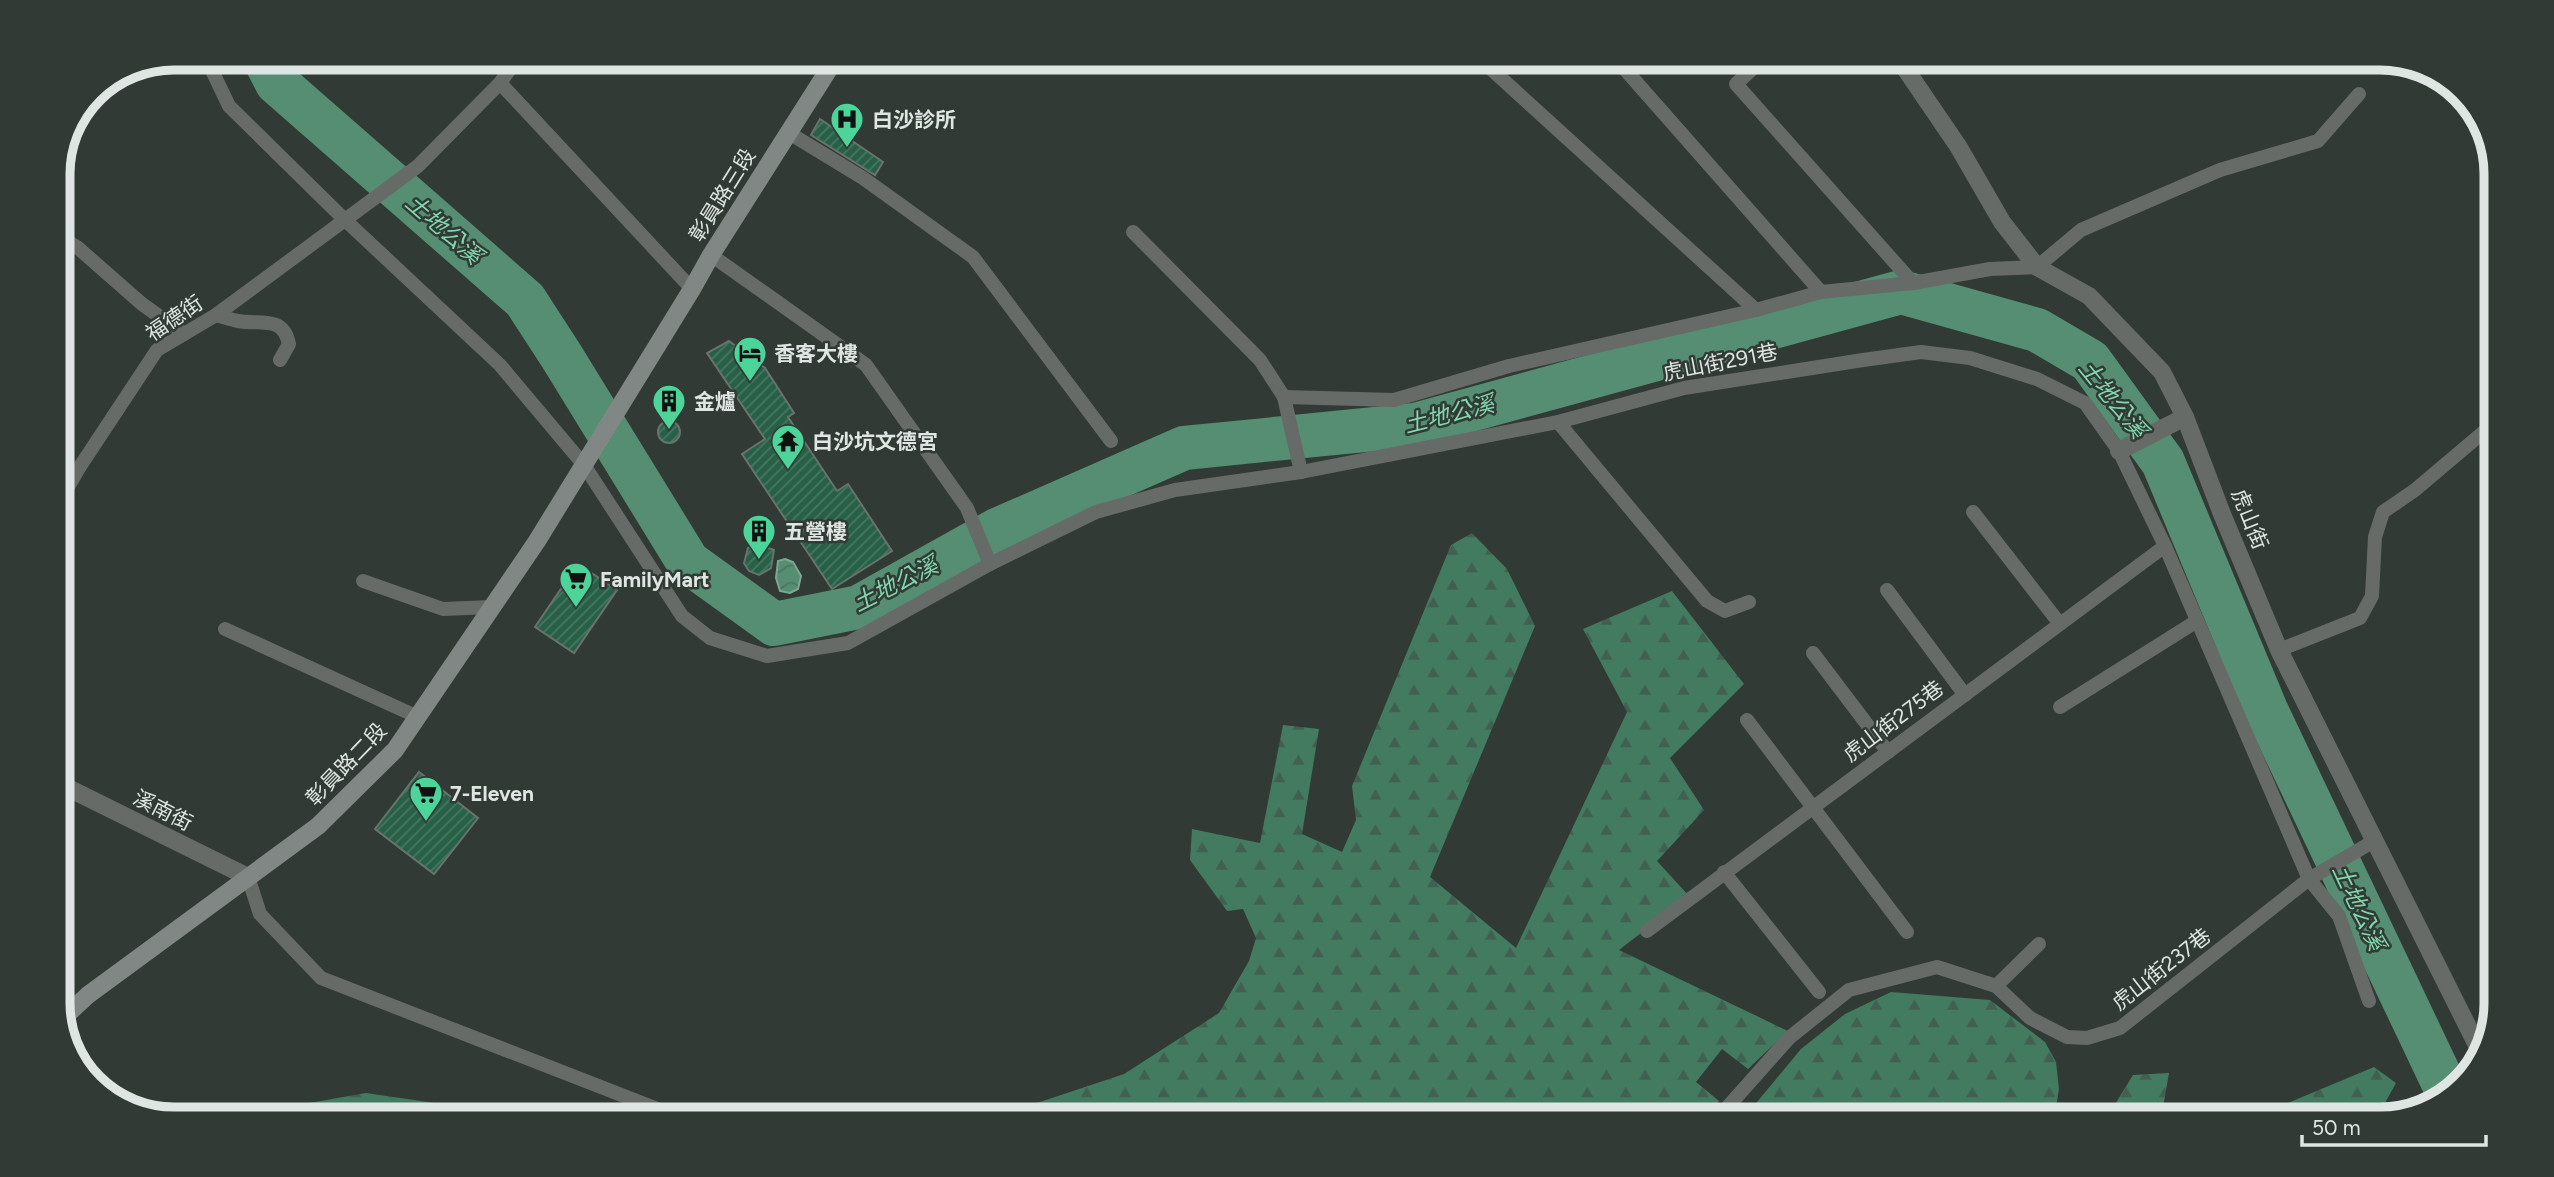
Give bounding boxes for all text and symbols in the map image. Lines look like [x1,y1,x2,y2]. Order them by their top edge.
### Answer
hospital icon: 白沙診所 [828,100,866,149]
place label: 白沙診所 [872,107,956,132]
street label: 彰員路三段 [684,144,760,246]
water label: 土地公溪 [400,188,490,272]
street label: 福德街 [141,290,207,346]
hotel icon: 香客大樓 [731,334,769,383]
street label: 虎山街291巷 [1661,339,1779,385]
place label: 香客大樓 [774,341,858,366]
water label: 土地公溪 [2073,354,2155,446]
building icon: 金爐 [650,382,688,431]
place label: 金爐 [694,389,736,414]
water label: 土地公溪 [1401,389,1500,439]
temple icon: 白沙坑文德宮 [769,422,807,471]
place label: 白沙坑文德宮 [812,429,938,454]
street label: 虎山街 [2227,485,2273,553]
building icon: 五營樓 [740,512,778,561]
place label: 五營樓 [784,519,847,544]
water label: 土地公溪 [848,549,945,617]
supermarket icon: FamilyMart [557,560,595,609]
place label: FamilyMart [600,567,709,592]
street label: 虎山街275巷 [1838,675,1948,767]
street label: 彰員路二段 [301,718,391,810]
supermarket icon: 7-Eleven [407,774,445,823]
place label: 7-Eleven [450,781,534,806]
street label: 溪南街 [129,785,197,835]
water label: 土地公溪 [2327,859,2392,957]
street label: 虎山街237巷 [2107,923,2215,1015]
scale bar [2302,1104,2486,1148]
text: 50 m [2312,1115,2361,1140]

